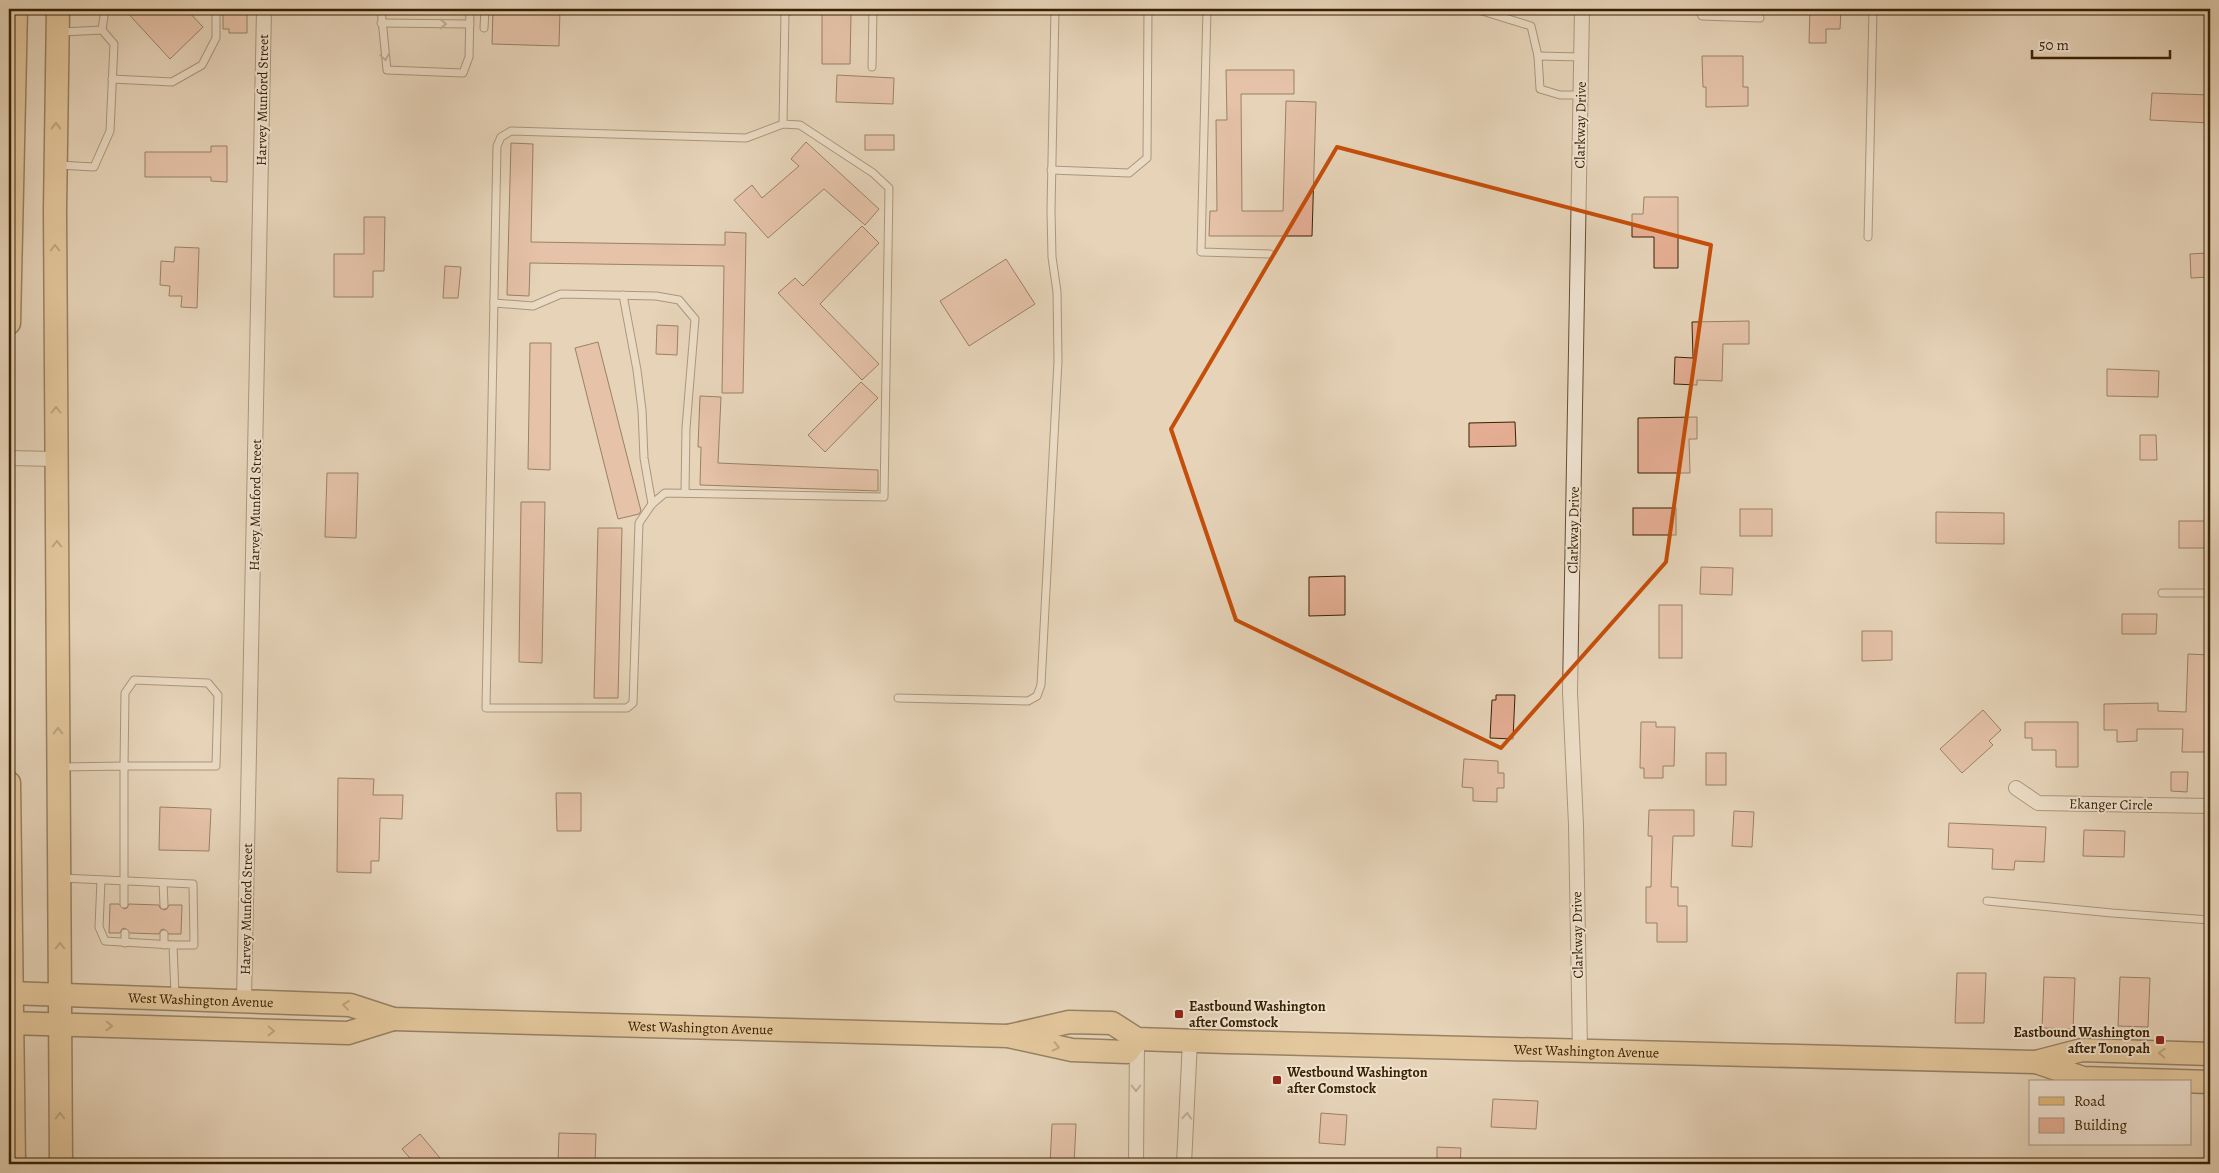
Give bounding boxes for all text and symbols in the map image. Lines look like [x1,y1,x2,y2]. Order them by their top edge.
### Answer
one-way arrow [439,19,447,29]
scale bar [2032,28,2169,60]
street label: Harvey Munford Street [252,34,273,166]
text: 50 m [2039,35,2069,55]
one-way arrow [380,53,390,62]
street label: Clarkway Drive [1570,81,1591,169]
one-way arrow [50,122,61,130]
one-way arrow [50,243,60,251]
one-way arrow [51,406,61,414]
street label: Harvey Munford Street [245,439,266,571]
street label: Clarkway Drive [1563,486,1584,574]
one-way arrow [52,540,62,548]
one-way arrow [53,727,63,734]
street label: Ekanger Circle [2069,794,2153,815]
street label: Harvey Munford Street [236,843,257,975]
street label: Clarkway Drive [1567,891,1588,979]
one-way arrow [55,942,65,950]
street label: West Washington Avenue [127,988,274,1012]
place label: Eastbound Washington after Comstock [1189,997,1326,1032]
one-way arrow [342,1000,350,1011]
marker: Eastbound Washington after Comstock [1173,1008,1185,1020]
street label: West Washington Avenue [626,1016,773,1040]
one-way arrow [105,1021,113,1032]
place label: Eastbound Washington after Tonopah [2013,1023,2150,1058]
one-way arrow [267,1025,275,1036]
marker: Eastbound Washington after Tonopah [2154,1034,2166,1046]
street label: West Washington Avenue [1513,1040,1659,1063]
one-way arrow [1051,1041,1060,1052]
one-way arrow [2157,1047,2165,1058]
place label: Westbound Washington after Comstock [1286,1063,1428,1098]
marker: Westbound Washington after Comstock [1271,1074,1283,1086]
legend [2029,1080,2192,1146]
one-way arrow [1131,1084,1141,1092]
text: Road [2074,1091,2106,1111]
one-way arrow [55,1111,65,1119]
one-way arrow [1181,1111,1192,1119]
text: Building [2074,1115,2127,1135]

